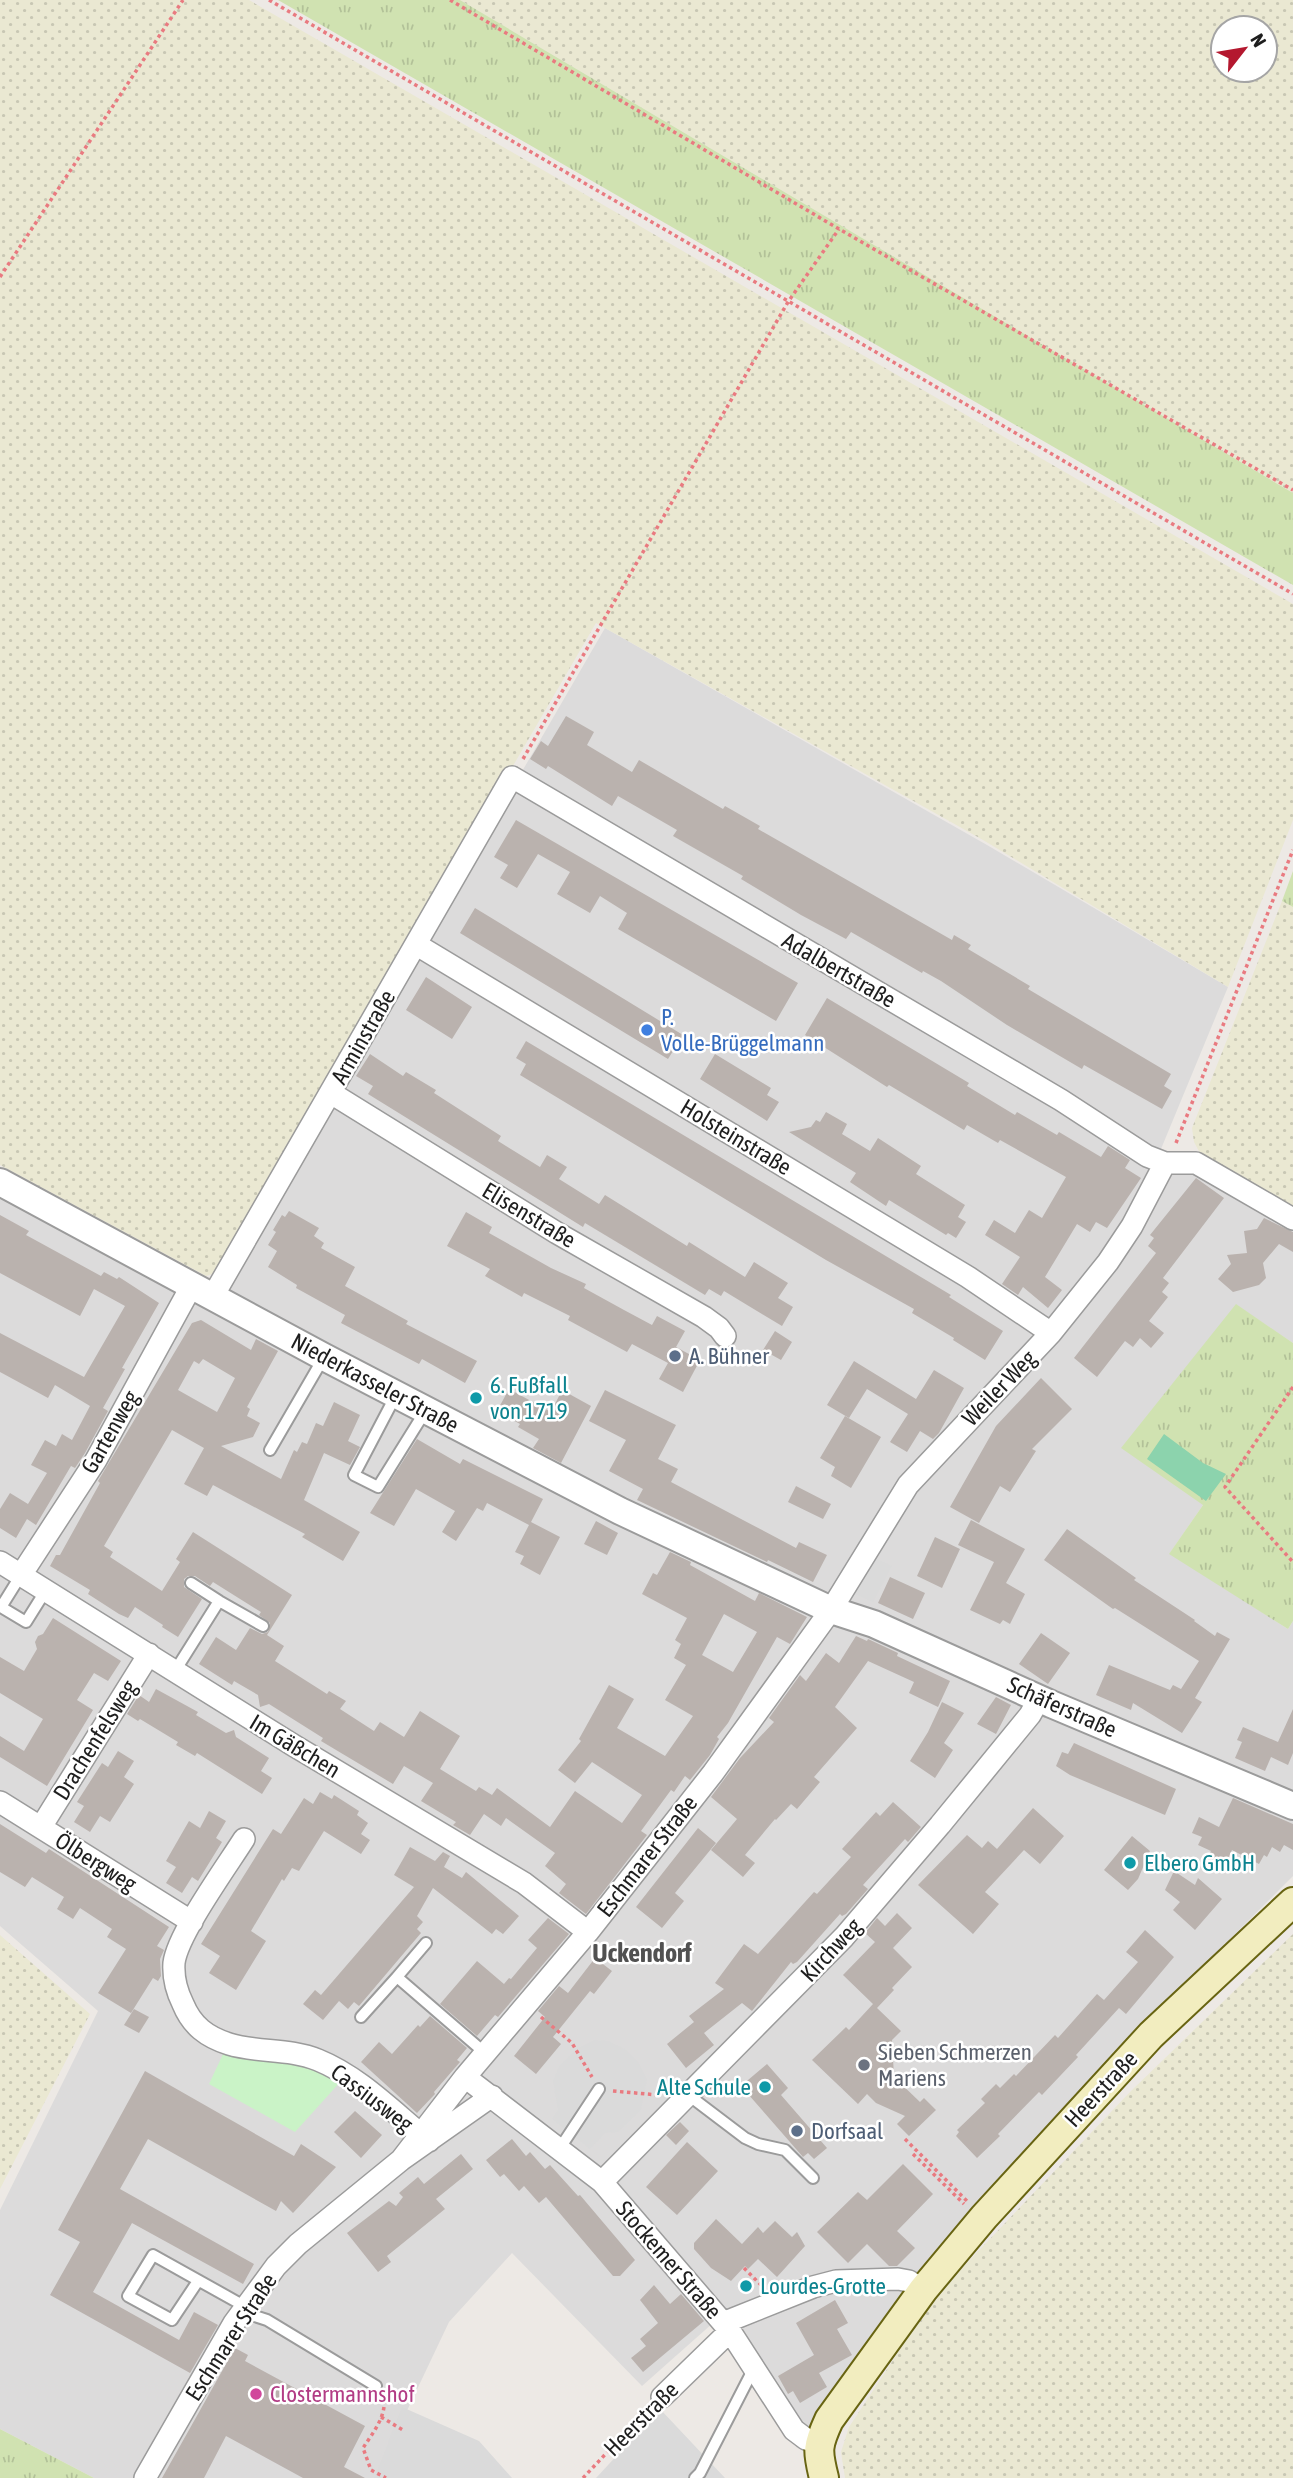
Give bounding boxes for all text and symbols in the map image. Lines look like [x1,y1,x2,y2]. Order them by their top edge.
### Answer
north arrow [1209,14,1279,84]
text: N [1246,30,1271,51]
street label: Adalbertstraße [778,927,900,1013]
street label: Arminstraße [326,985,400,1089]
place label: P. Volle-Brüggelmann [661,1004,824,1056]
marker: P. Volle-Brüggelmann [639,1022,655,1038]
street label: Holsteinstraße [676,1094,796,1180]
street label: Elisenstraße [478,1177,580,1253]
street label: Niederkasseler Straße [287,1328,463,1438]
place label: A. Bühner [689,1343,770,1369]
street label: Weiler Weg [957,1345,1041,1431]
marker: A. Bühner [667,1348,683,1364]
place label: 6. Fußfall von 1719 [490,1372,568,1424]
street label: Gartenweg [76,1386,144,1478]
marker: 6. Fußfall von 1719 [468,1390,484,1406]
street label: Schäferstraße [1003,1671,1121,1743]
street label: Drachenfelsweg [48,1675,142,1805]
street label: Im Gäßchen [245,1709,345,1783]
street label: Eschmarer Straße [592,1790,702,1922]
street label: Ölbergweg [51,1827,141,1897]
place label: Elbero GmbH [1144,1850,1255,1876]
marker: Elbero GmbH [1122,1855,1138,1871]
street label: Kirchweg [795,1913,867,1987]
district label: Uckendorf [592,1938,693,1968]
place label: Sieben Schmerzen Mariens [878,2039,1032,2091]
street label: Heerstraße [1059,2046,1143,2132]
marker: Sieben Schmerzen Mariens [856,2057,872,2073]
street label: Cassiusweg [326,2059,418,2137]
place label: Alte Schule [657,2074,751,2100]
marker: Alte Schule [757,2079,773,2095]
place label: Dorfsaal [811,2118,883,2144]
marker: Dorfsaal [789,2123,805,2139]
street label: Stockemer Straße [611,2196,727,2324]
street label: Eschmarer Straße [180,2268,282,2406]
place label: Lourdes-Grotte [760,2273,886,2299]
marker: Lourdes-Grotte [738,2278,754,2294]
street label: Heerstraße [599,2377,683,2461]
place label: Clostermannshof [270,2381,415,2407]
marker: Clostermannshof [248,2386,264,2402]

